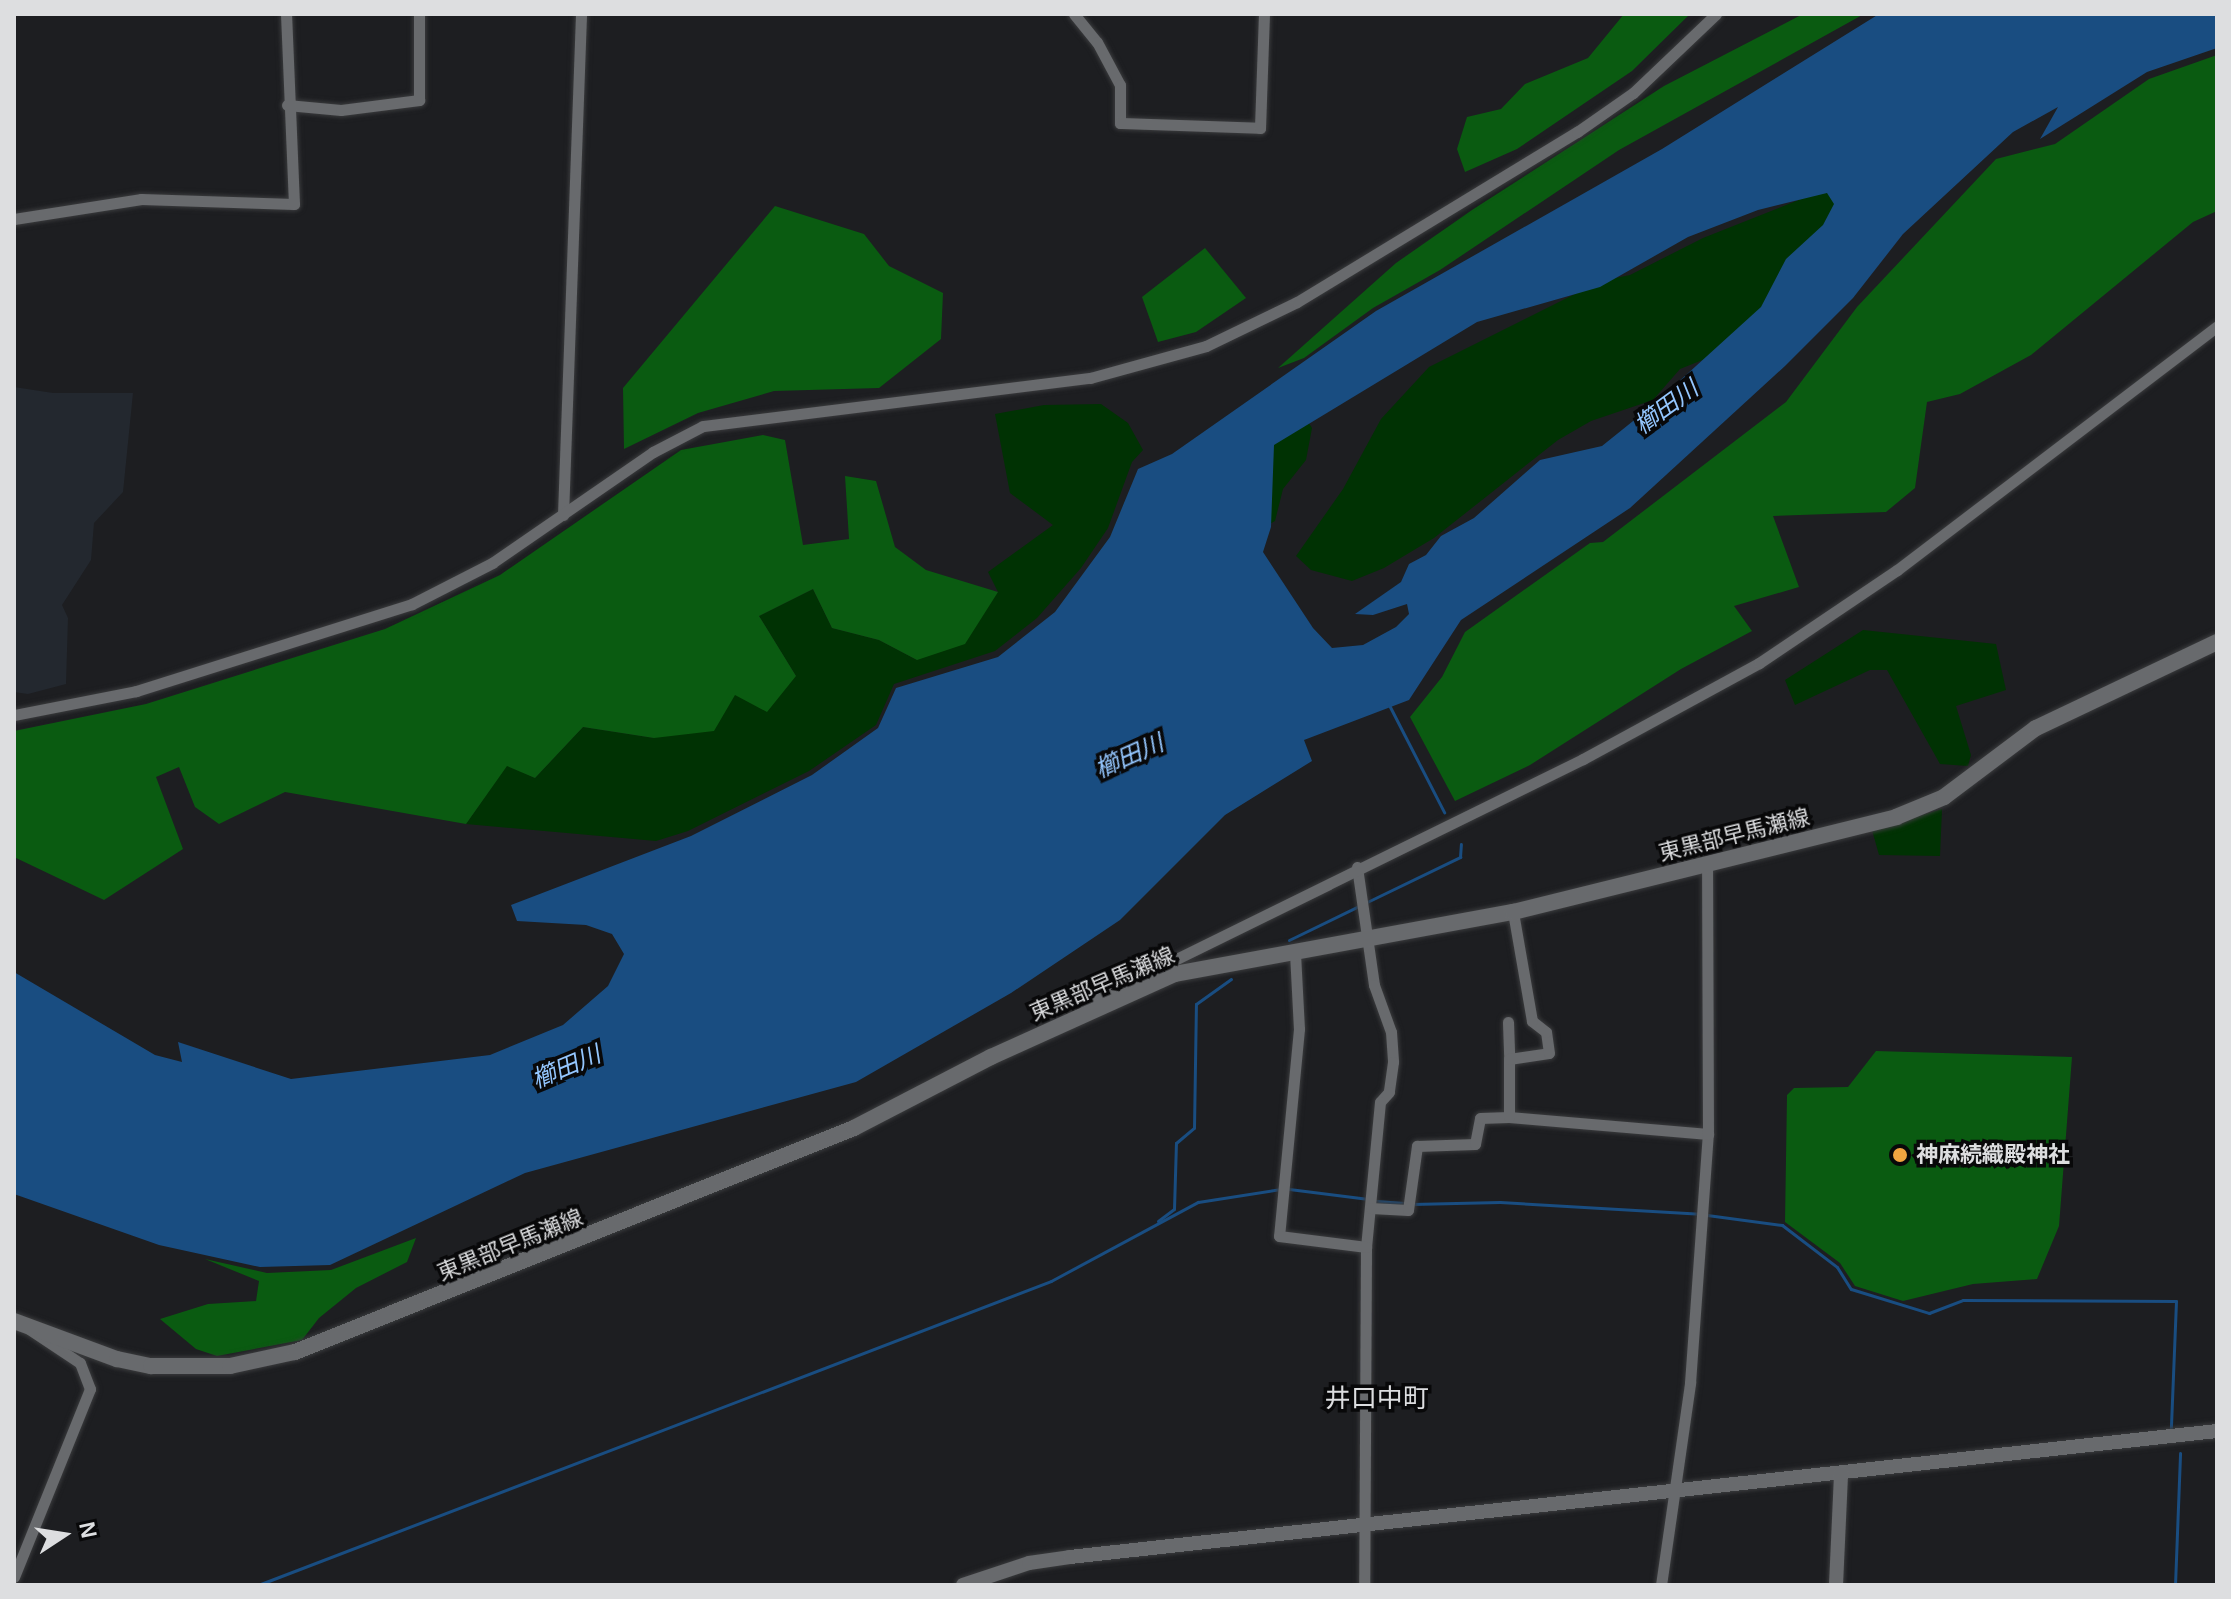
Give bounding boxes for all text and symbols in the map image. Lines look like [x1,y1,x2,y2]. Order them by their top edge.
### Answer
water label: 櫛田川 [1628,374,1704,440]
water label: 櫛田川 [1090,728,1168,784]
street label: 東黒部早馬瀬線 [1656,804,1812,866]
street label: 東黒部早馬瀬線 [1026,942,1178,1026]
water label: 櫛田川 [527,1040,605,1094]
place label: 神麻続織殿神社 [1916,1142,2070,1168]
marker: 神麻続織殿神社 [1891,1146,1909,1164]
street label: 東黒部早馬瀬線 [434,1204,586,1286]
district label: 井口中町 [1325,1383,1429,1415]
north arrow [24,1495,104,1575]
text: N [74,1520,102,1540]

